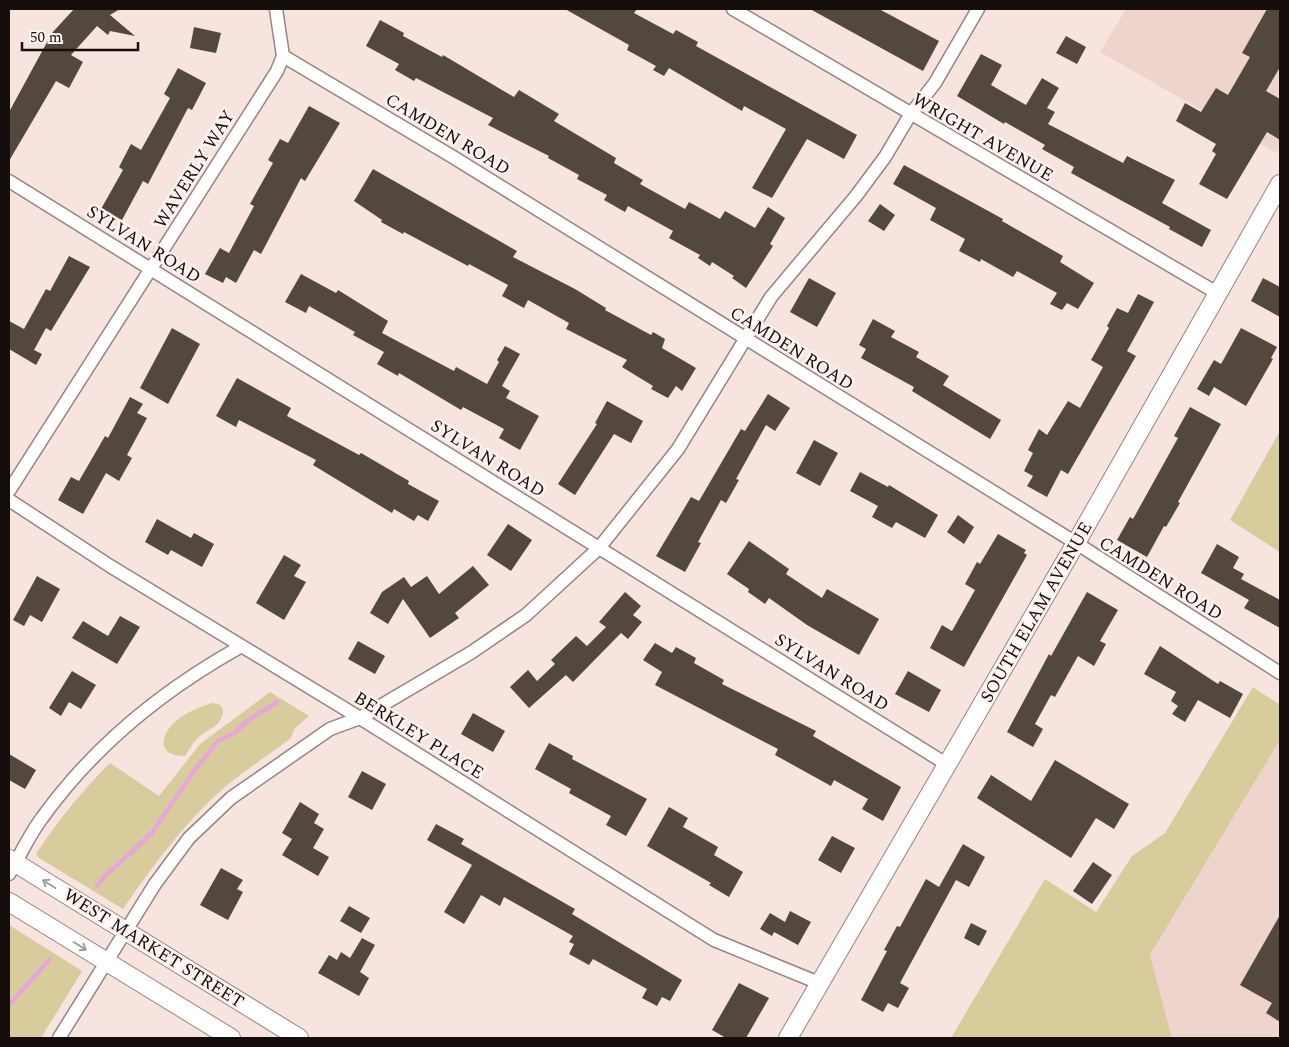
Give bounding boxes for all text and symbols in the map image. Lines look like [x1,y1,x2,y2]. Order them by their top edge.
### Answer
scale bar [22,20,139,52]
text: 50 m [30,26,62,49]
street label: CAMDEN ROAD [380,86,515,182]
street label: WRIGHT AVENUE [907,86,1058,189]
street label: WAVERLY WAY [147,105,242,234]
street label: SYLVAN ROAD [81,198,206,290]
street label: CAMDEN ROAD [725,300,859,397]
street label: SYLVAN ROAD [425,412,550,504]
street label: SOUTH ELAM AVENUE [973,517,1099,708]
street label: CAMDEN ROAD [1094,530,1228,627]
street label: SYLVAN ROAD [769,626,894,718]
street label: BERKLEY PLACE [348,685,489,786]
one-way arrow [43,878,57,888]
street label: WEST MARKET STREET [58,882,249,1015]
one-way arrow [73,940,87,951]

